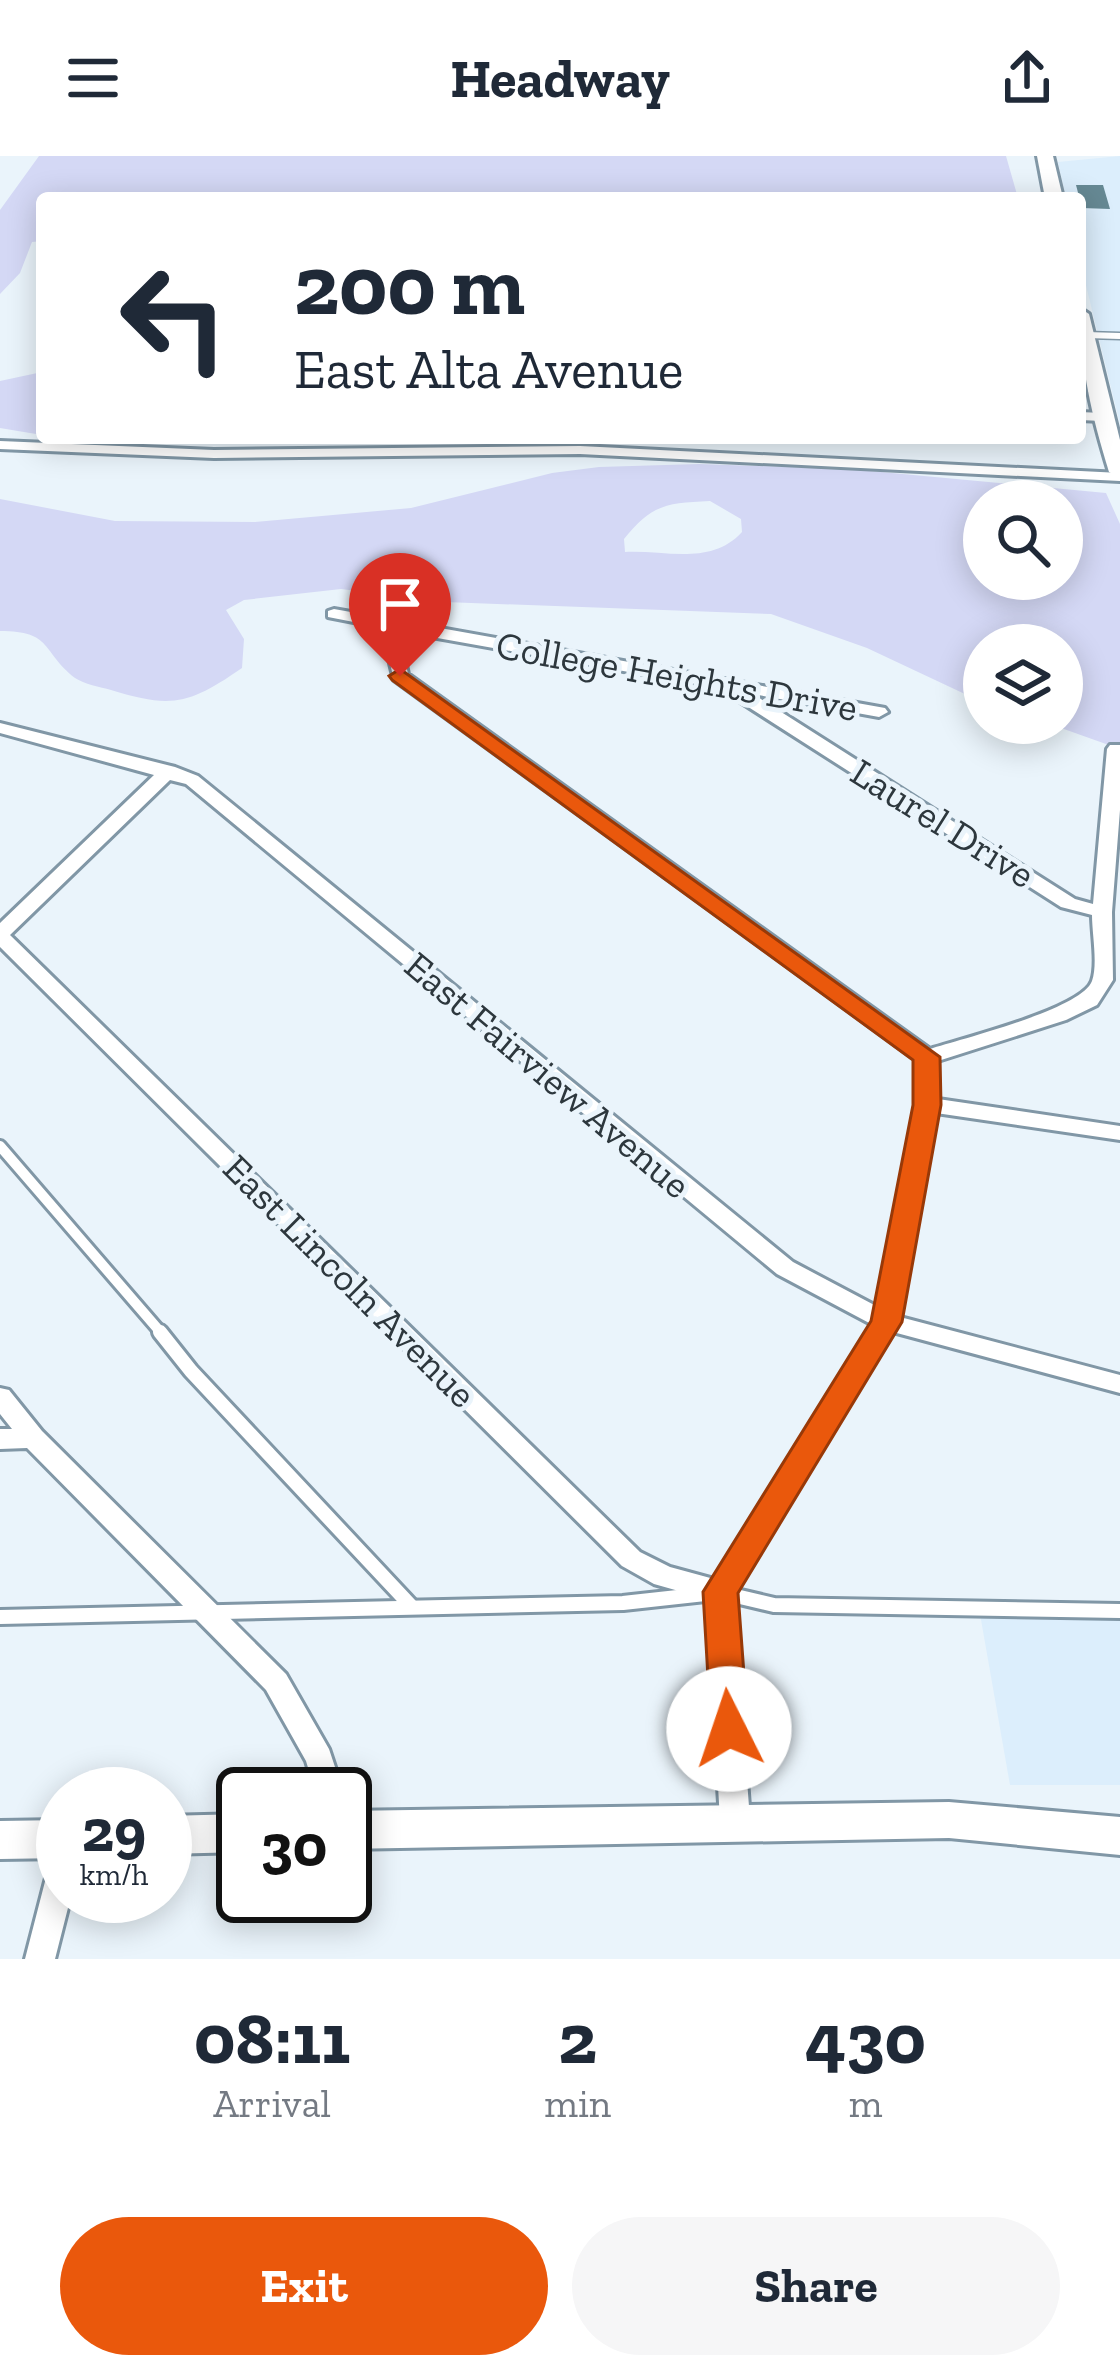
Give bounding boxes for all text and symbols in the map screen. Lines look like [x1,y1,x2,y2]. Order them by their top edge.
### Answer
icon: menu [60,45,126,111]
icon: share [994,45,1060,111]
text: Headway [450,46,670,111]
text: 200 m [294,235,525,336]
icon: left [96,240,252,396]
text: East Alta Avenue [294,337,683,402]
map controls [963,480,1083,744]
button: search [963,480,1083,600]
pin [349,553,451,676]
icon: arrive [367,571,433,637]
street label: College Heights Drive [493,621,861,731]
button: layers [963,624,1083,744]
street label: Laurel Drive [842,748,1044,898]
street label: East Fairview Avenue [396,942,700,1208]
street label: East Lincoln Avenue [214,1145,486,1417]
position arrow [666,1666,792,1792]
speed limit sign: 30 [216,1767,372,1923]
text: 29 [82,1794,146,1866]
text: km/h [80,1857,148,1893]
text: 08:11 [194,1995,350,2081]
text: 2 [558,1995,597,2081]
text: 430 [805,1995,926,2081]
text: Arrival [213,2080,331,2127]
text: min [544,2080,611,2127]
text: m [849,2080,882,2127]
button: Exit [60,2217,548,2355]
button: Share [572,2217,1060,2355]

